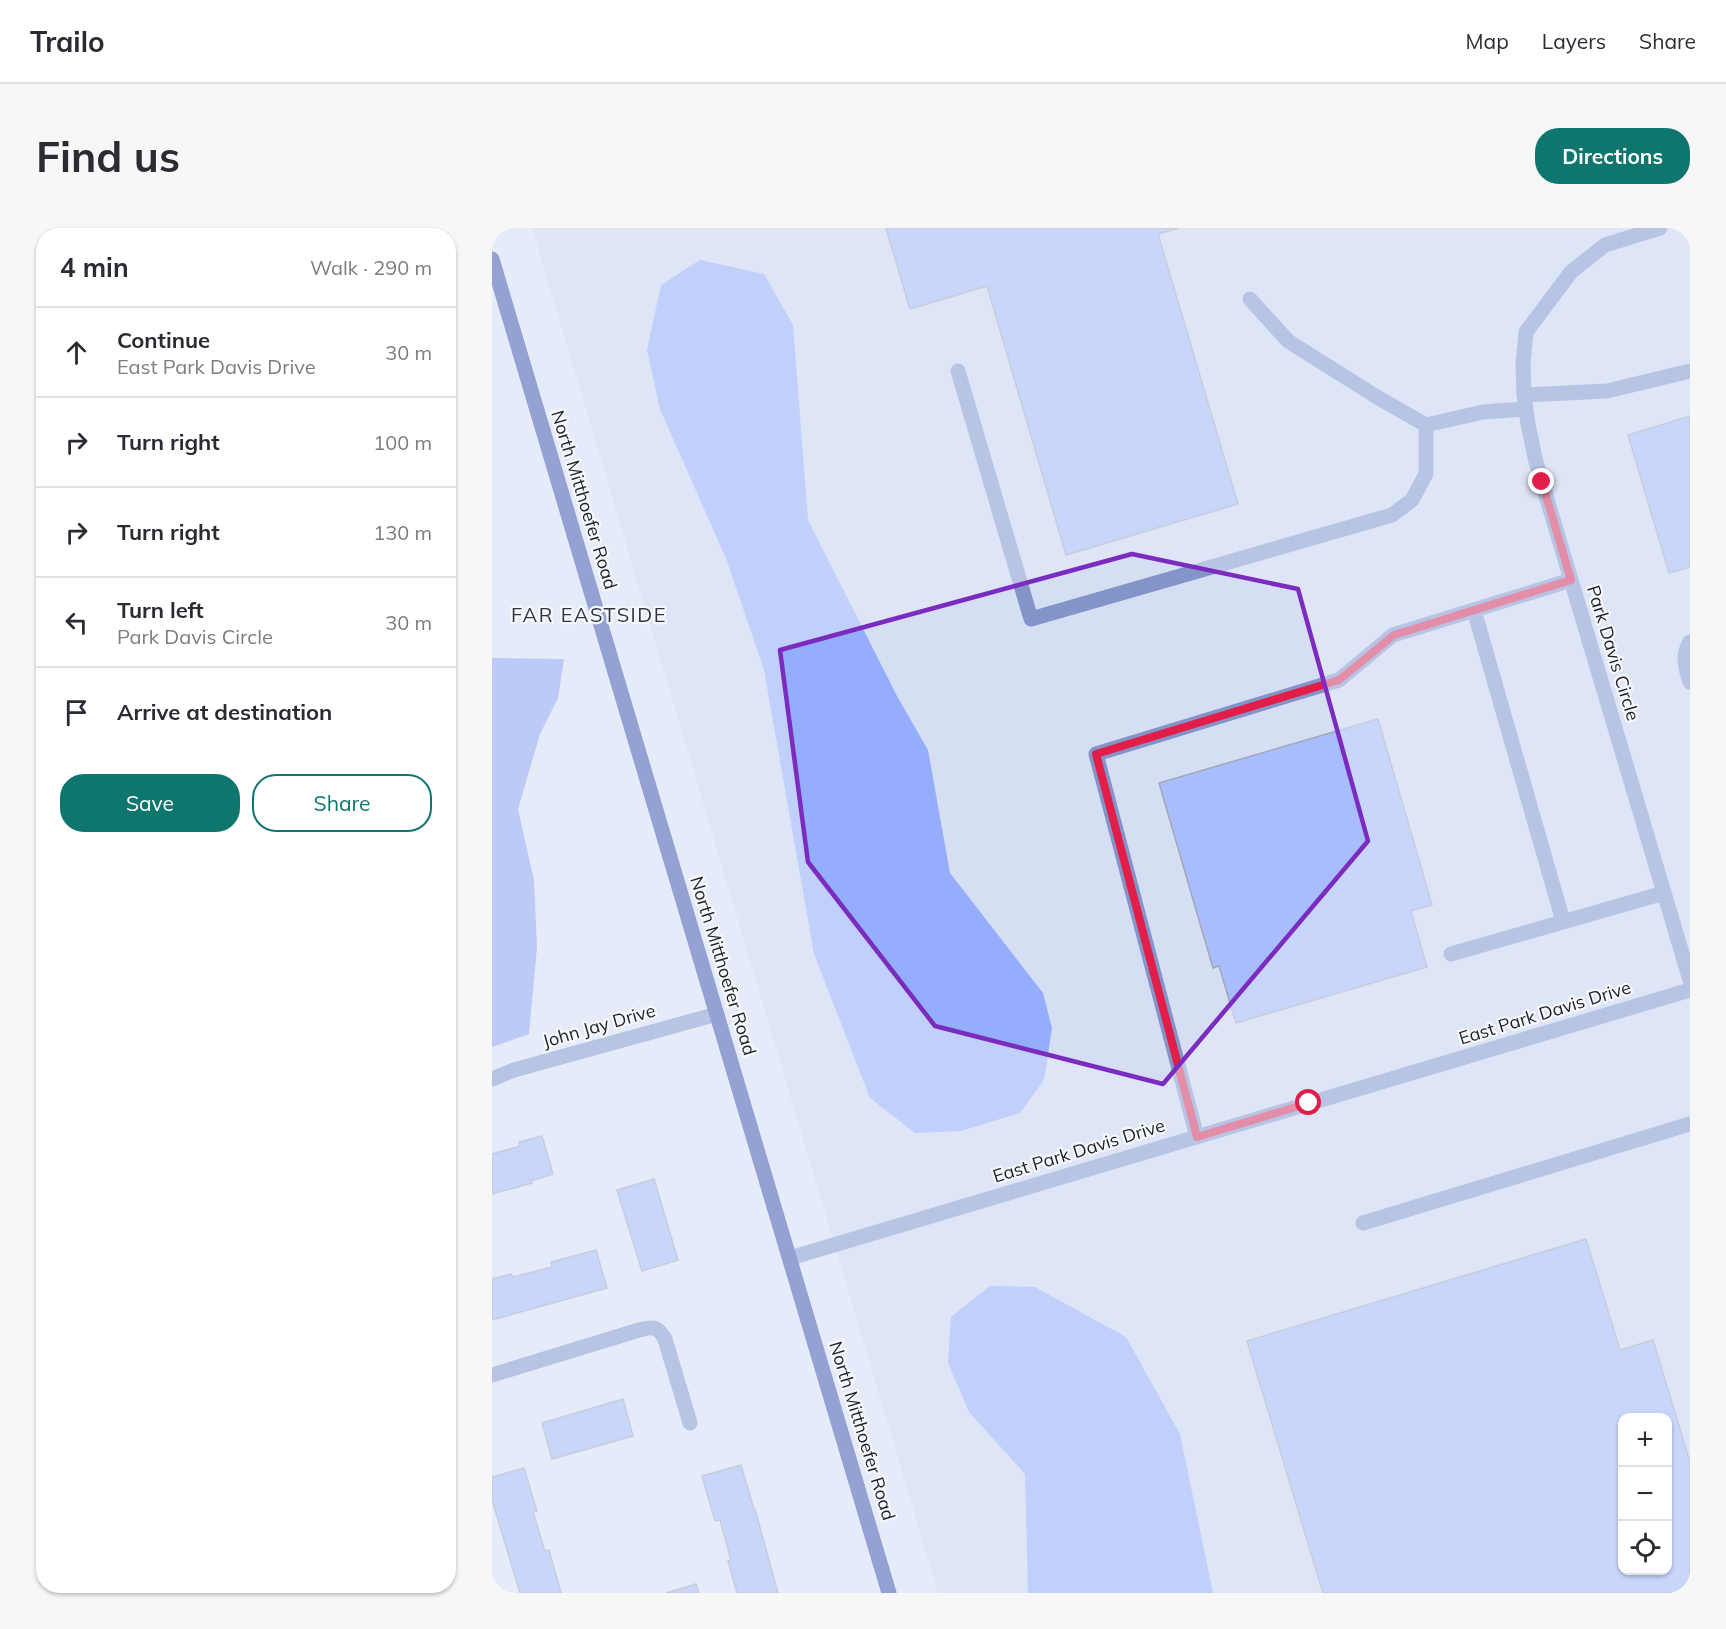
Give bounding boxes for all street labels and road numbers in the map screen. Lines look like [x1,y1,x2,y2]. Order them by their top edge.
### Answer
street label: North Mitthoefer Road [546,408,623,592]
street label: Park Davis Circle [1582,582,1645,723]
street label: North Mitthoefer Road [685,874,762,1058]
street label: East Park Davis Drive [1456,975,1634,1050]
street label: John Jay Drive [540,998,658,1053]
street label: East Park Davis Drive [990,1113,1168,1188]
street label: North Mitthoefer Road [824,1339,901,1523]

